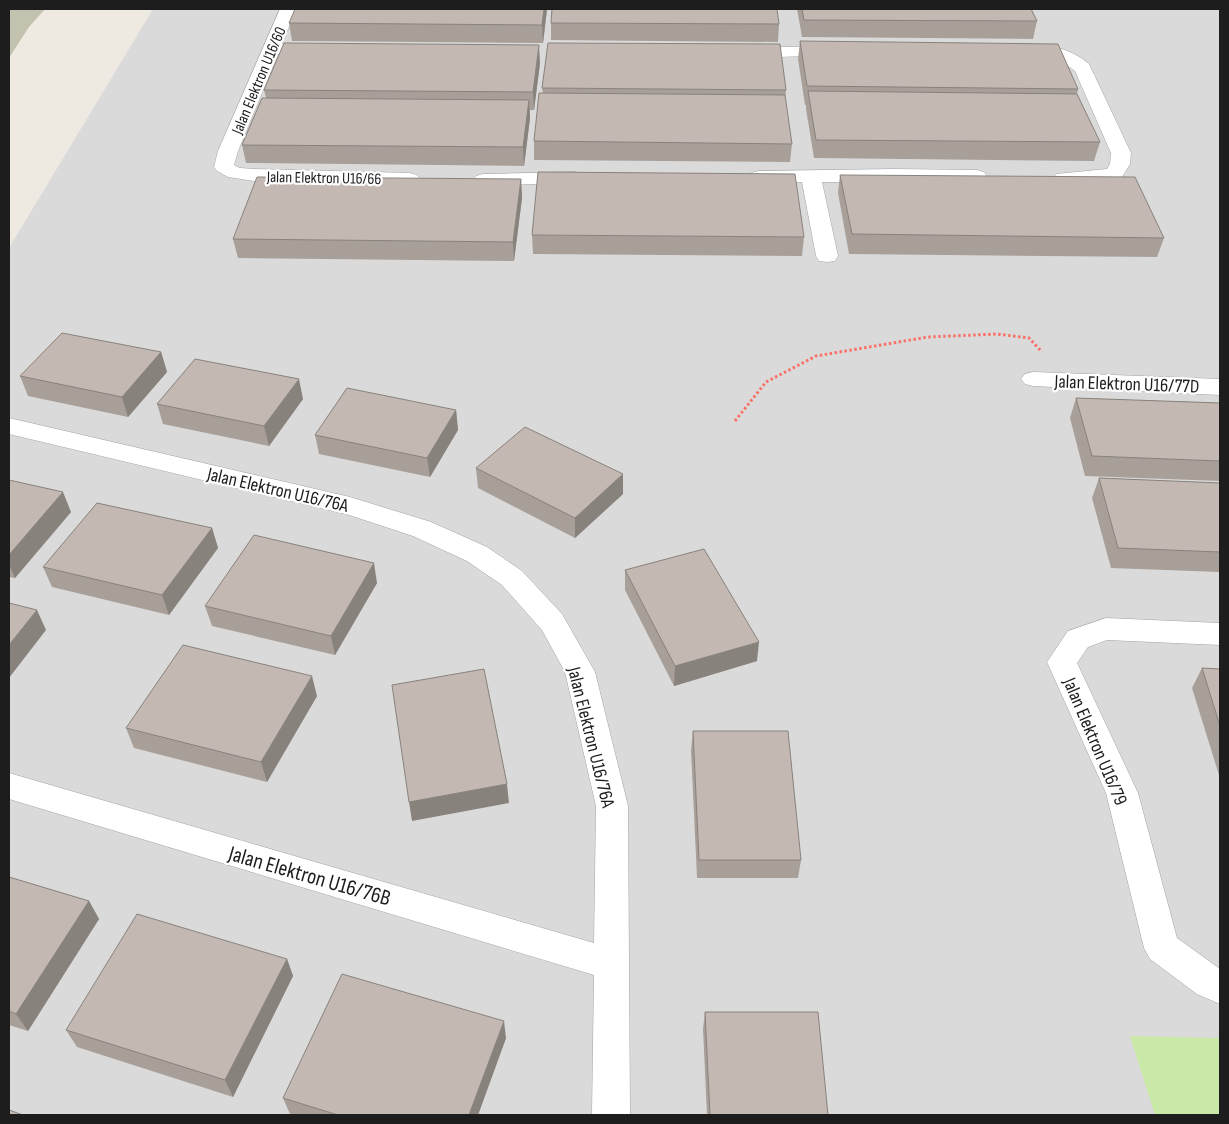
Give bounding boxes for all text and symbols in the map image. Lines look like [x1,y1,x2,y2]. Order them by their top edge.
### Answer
street label: Jalan Elektron U16/60 [228,24,291,138]
street label: Jalan Elektron U16/66 [266,168,381,189]
street label: Jalan Elektron U16/77D [1053,370,1200,399]
street label: Jalan Elektron U16/76A [204,463,351,518]
street label: Jalan Elektron U16/76A [562,664,619,811]
street label: Jalan Elektron U16/79 [1057,673,1132,809]
street label: Jalan Elektron U16/76B [224,840,394,912]

